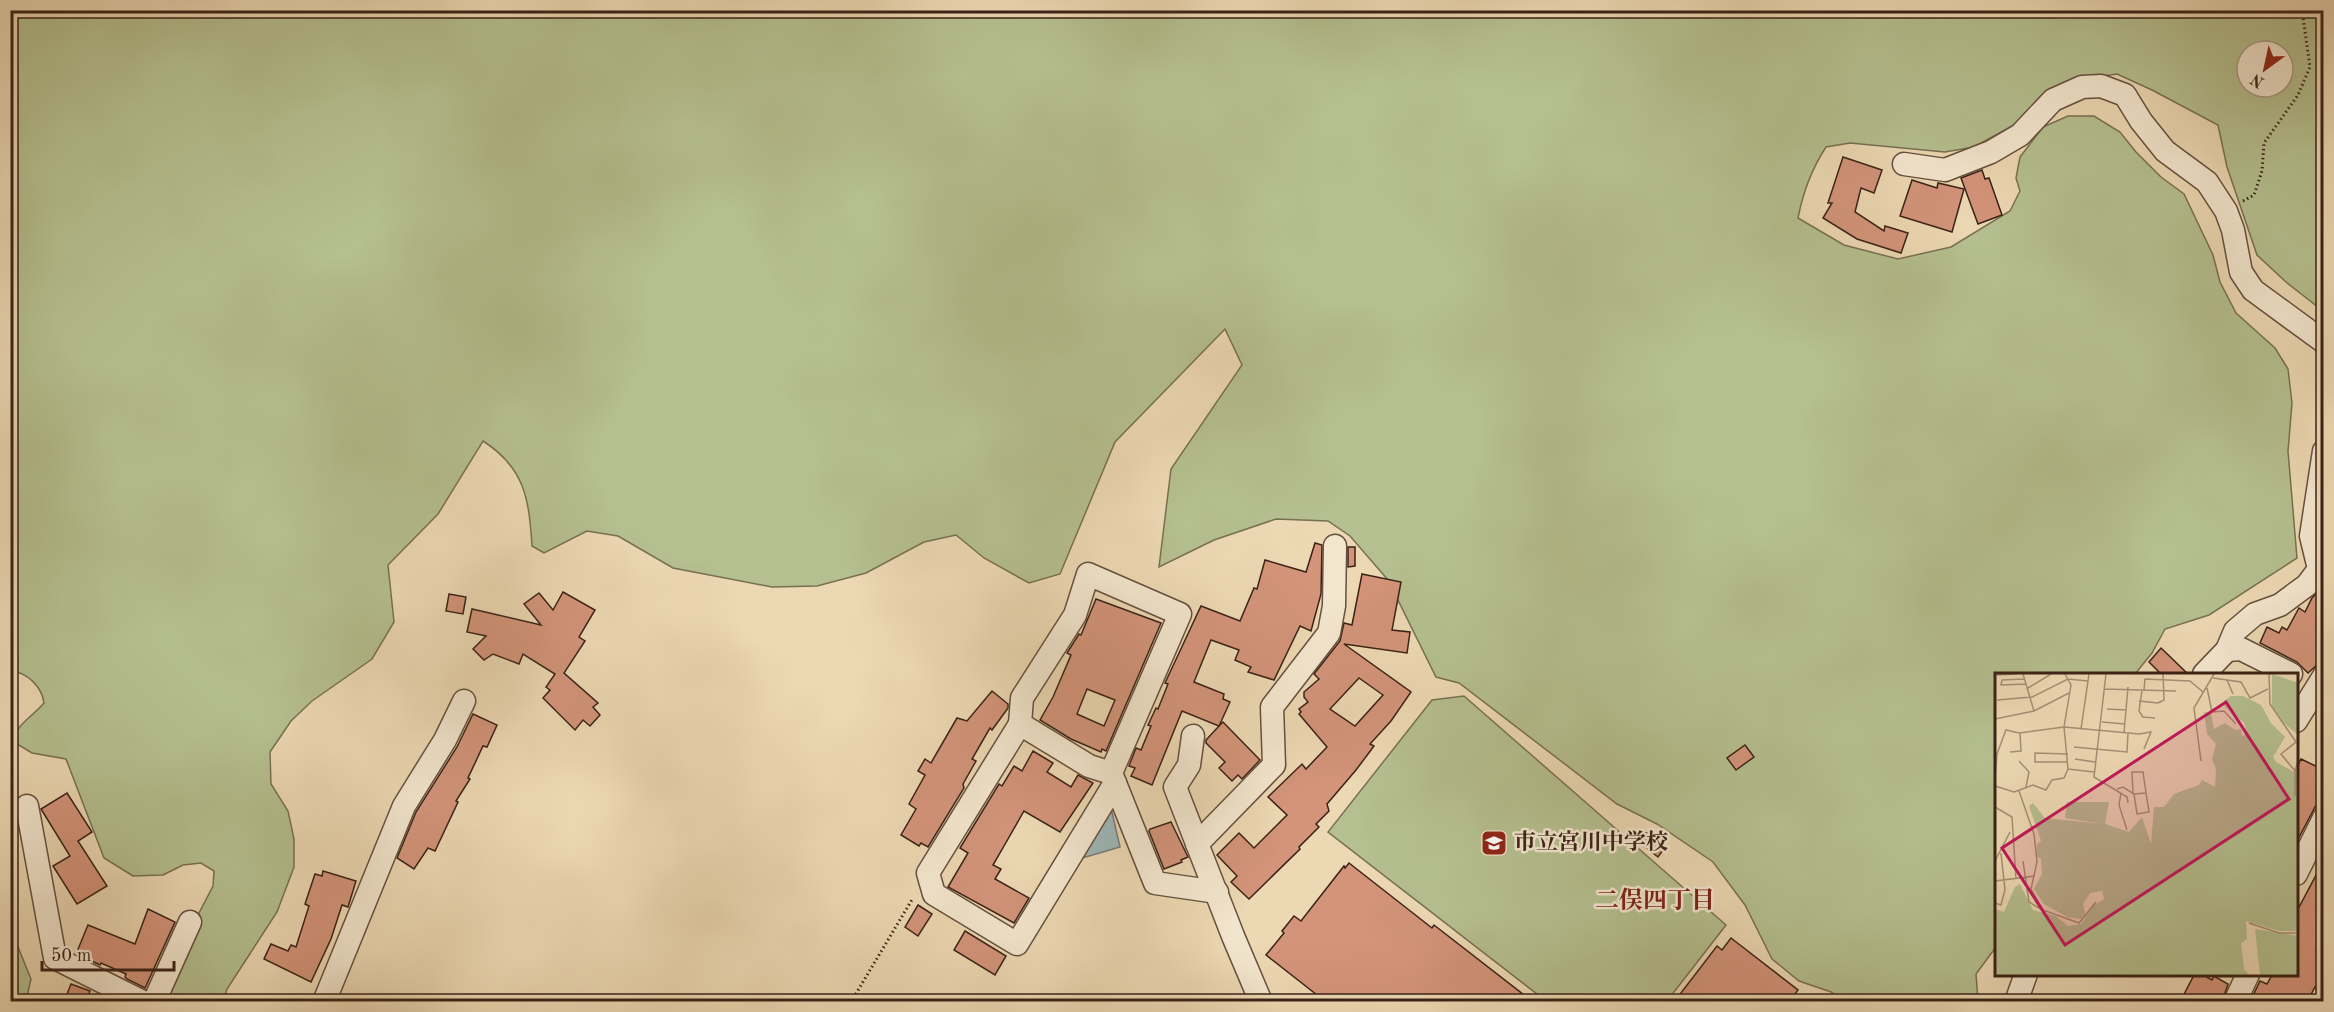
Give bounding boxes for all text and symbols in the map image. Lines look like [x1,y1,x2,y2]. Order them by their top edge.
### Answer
north arrow [2235,39,2295,99]
text: N [2248,69,2267,90]
inset map [1995,673,2298,976]
school or university icon: 市立宮川中学校 [1479,828,1509,858]
place label: 市立宮川中学校 [1514,830,1668,854]
district label: 二俣四丁目 [1595,887,1715,914]
scale bar [42,934,174,972]
text: 50 m [51,947,91,965]

